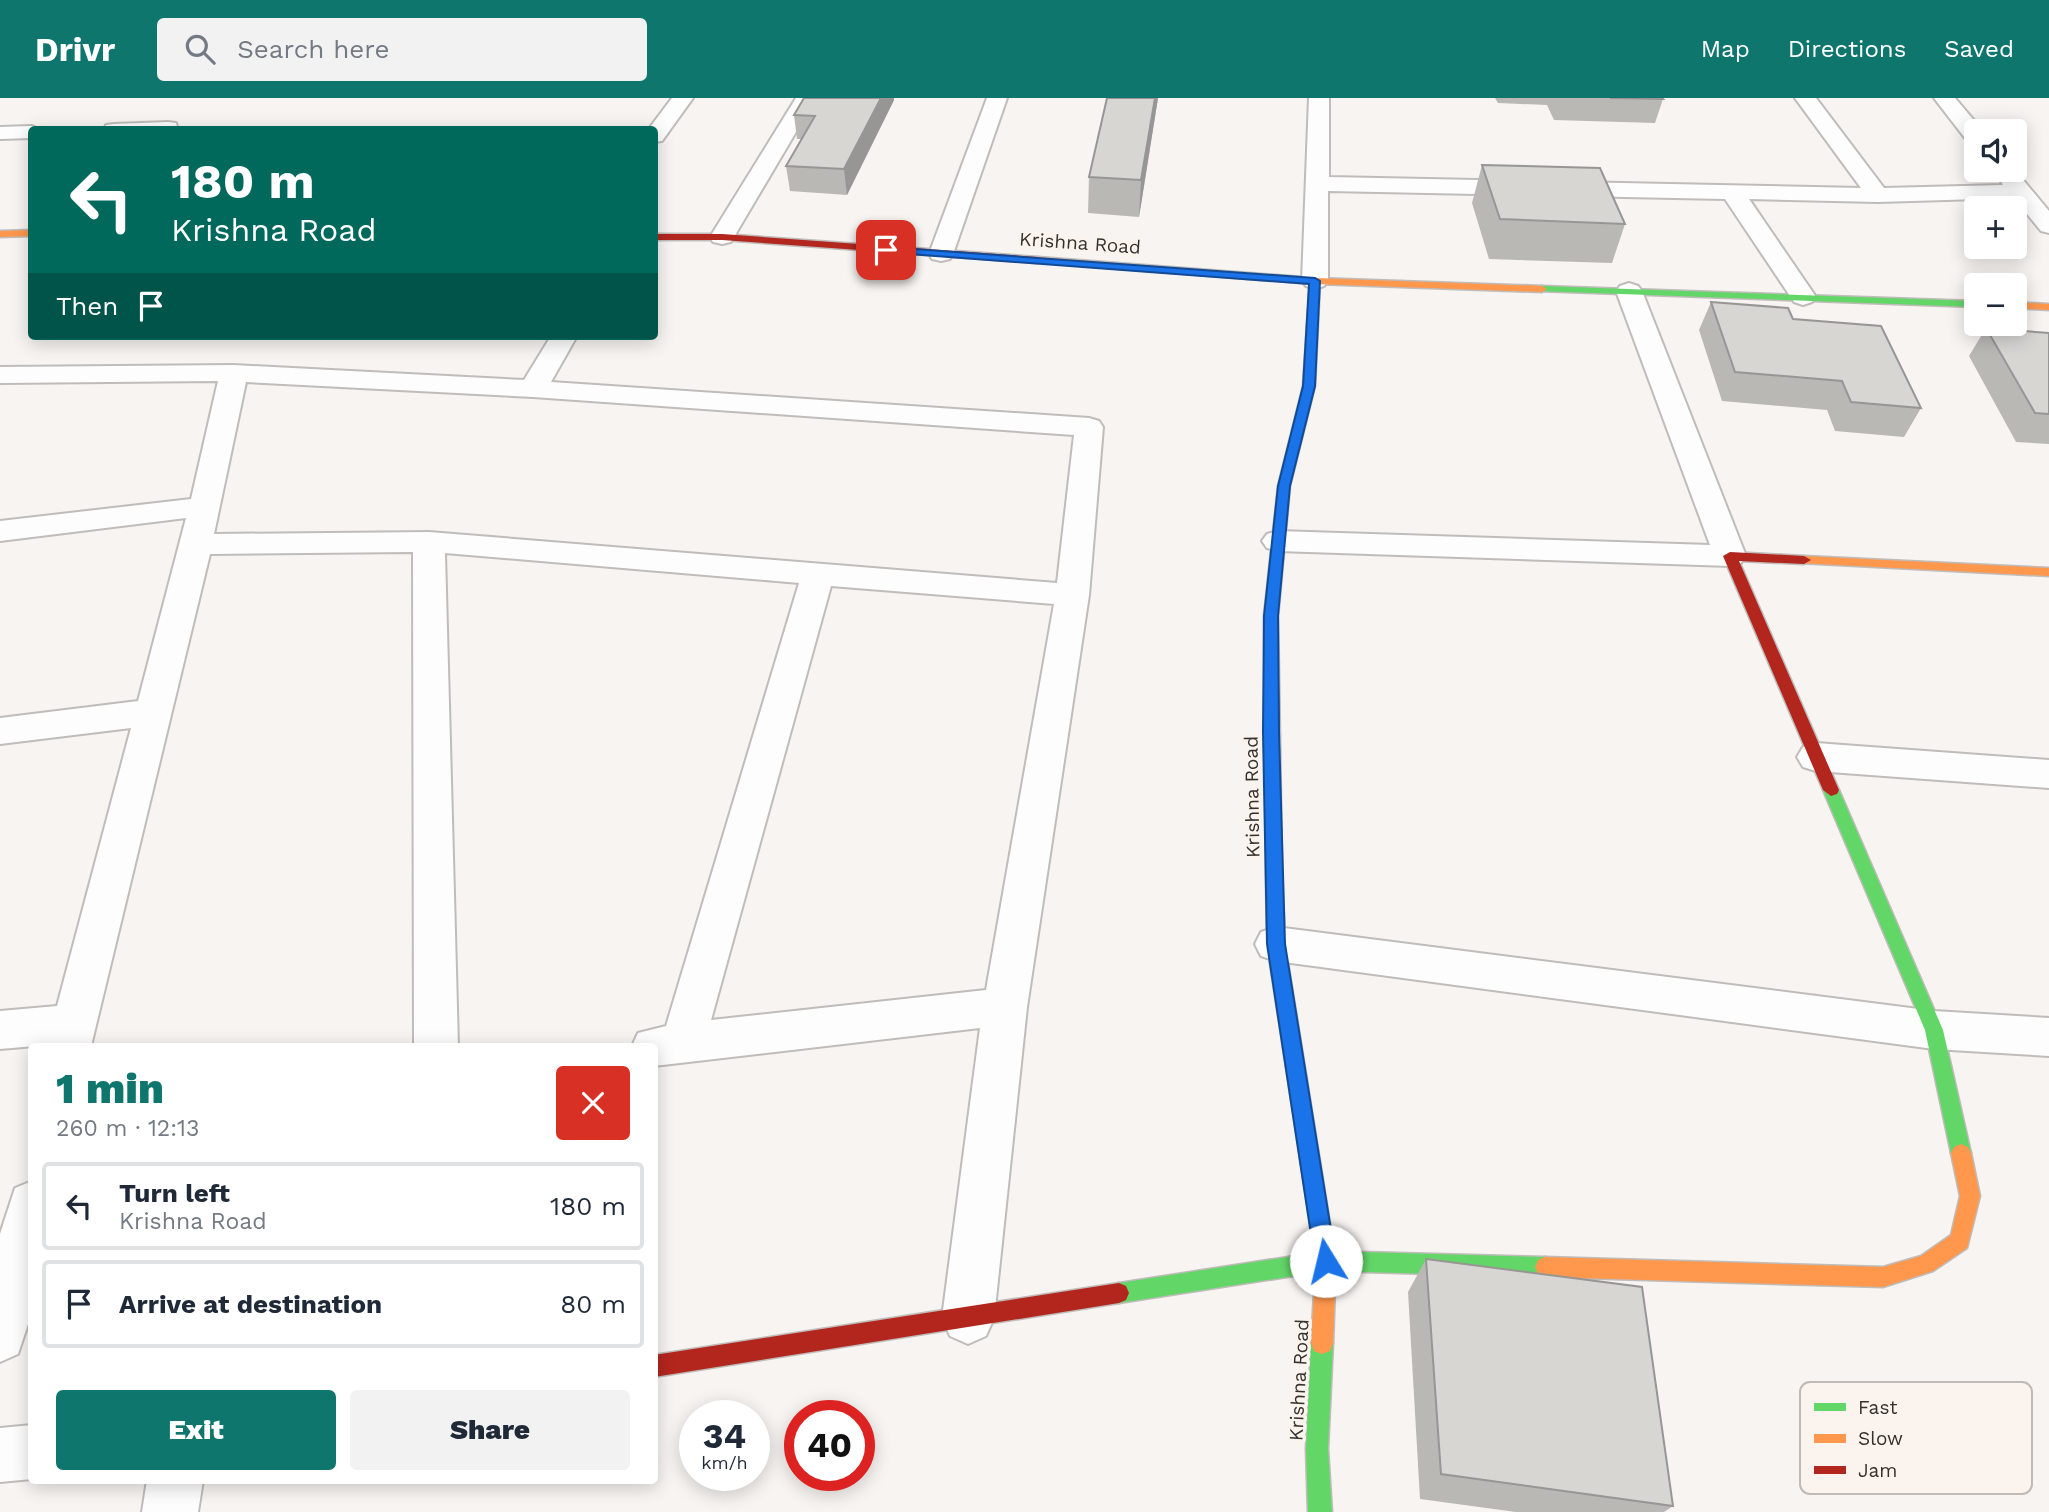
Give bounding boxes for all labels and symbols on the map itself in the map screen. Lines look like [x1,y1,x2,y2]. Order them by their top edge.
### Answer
pin [856,220,916,280]
street label: Krishna Road [1018,227,1142,259]
street label: Krishna Road [1239,736,1265,858]
position arrow [1289,1224,1363,1298]
street label: Krishna Road [1284,1318,1314,1442]
legend [1800,1382,2032,1494]
text: Fast [1858,1396,1897,1419]
speed limit sign: 40 [784,1400,875,1491]
text: Slow [1858,1427,1903,1450]
text: Jam [1858,1459,1897,1482]

